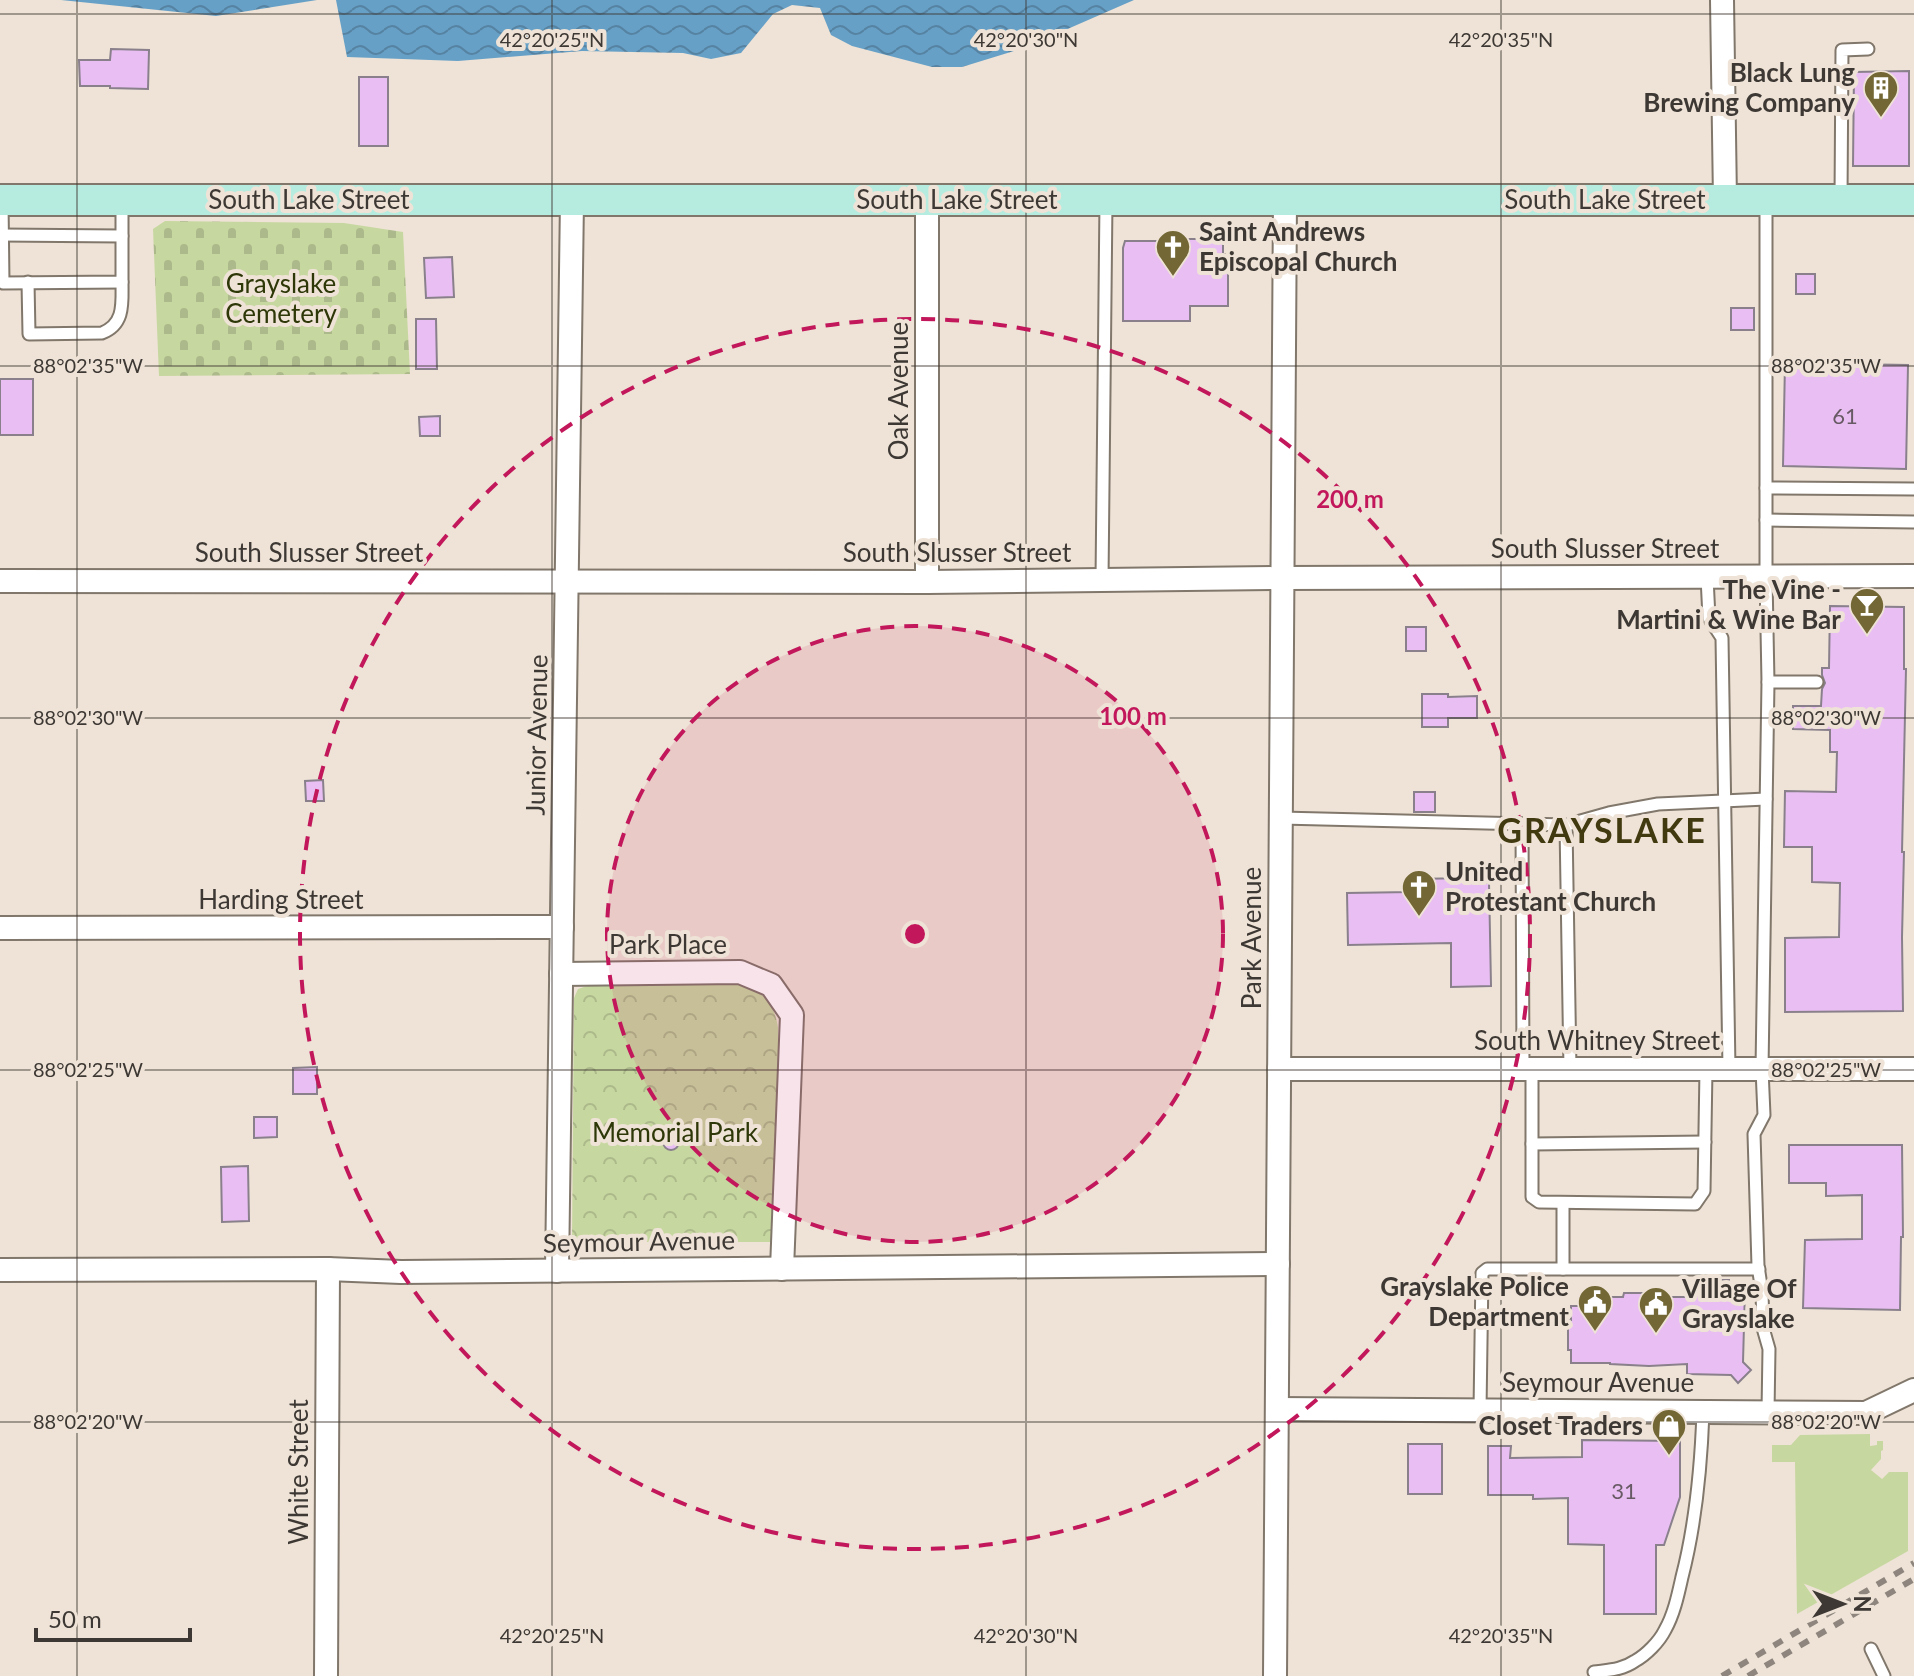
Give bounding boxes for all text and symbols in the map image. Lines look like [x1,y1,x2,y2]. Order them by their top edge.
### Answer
text: 42°20'25"N [500,27,604,51]
text: 42°20'30"N [974,27,1078,51]
text: 42°20'35"N [1449,27,1553,51]
place label: Black Lung Brewing Company [1643,56,1855,118]
building icon: Black Lung Brewing Company [1862,69,1900,119]
street label: South Lake Street [208,183,410,215]
street label: South Lake Street [856,183,1058,215]
street label: South Lake Street [1504,183,1706,215]
place label: Saint Andrews Episcopal Church [1199,215,1397,277]
church icon: Saint Andrews Episcopal Church [1154,228,1192,278]
park label: Grayslake Cemetery [225,267,337,329]
street label: Oak Avenue [882,322,914,460]
text: 88°02'35"W [33,353,143,377]
text: 88°02'35"W [1771,353,1881,377]
house number: 61 [1832,402,1858,429]
text: 200 m [1316,484,1384,513]
street label: South Slusser Street [1491,532,1720,564]
street label: South Slusser Street [195,536,424,568]
street label: South Slusser Street [843,536,1072,568]
place label: The Vine - Martini & Wine Bar [1616,573,1841,635]
bar icon: The Vine - Martini & Wine Bar [1848,586,1886,636]
street label: Junior Avenue [519,654,553,816]
text: 100 m [1099,701,1167,730]
text: 88°02'30"W [33,705,143,729]
text: 88°02'30"W [1771,705,1881,729]
district label: GRAYSLAKE [1497,809,1707,850]
place label: United Protestant Church [1445,855,1656,917]
street label: Park Avenue [1235,867,1267,1009]
church icon: United Protestant Church [1400,868,1438,918]
street label: Harding Street [198,883,364,915]
centre of rings [901,920,929,948]
street label: Park Place [609,928,727,960]
street label: South Whitney Street [1474,1024,1721,1056]
text: 88°02'25"W [33,1057,143,1081]
text: 88°02'25"W [1771,1057,1881,1081]
park label: Memorial Park [592,1116,759,1148]
street label: Seymour Avenue [543,1223,735,1259]
place label: Grayslake Police Department [1380,1270,1569,1332]
place label: Village Of Grayslake [1681,1272,1797,1334]
public building icon: Grayslake Police Department [1576,1283,1614,1333]
public building icon: Village Of Grayslake [1637,1285,1675,1335]
street label: Seymour Avenue [1502,1366,1694,1398]
street label: White Street [282,1399,314,1545]
shop icon: Closet Traders [1650,1407,1688,1457]
text: 88°02'20"W [33,1409,143,1433]
place label: Closet Traders [1479,1409,1643,1441]
text: 88°02'20"W [1771,1409,1881,1433]
house number: 31 [1611,1477,1637,1504]
north arrow [1802,1564,1882,1644]
scale bar [36,1592,190,1642]
text: N [1849,1596,1876,1612]
text: 50 m [48,1604,102,1633]
text: 42°20'25"N [500,1623,604,1647]
text: 42°20'30"N [974,1623,1078,1647]
text: 42°20'35"N [1449,1623,1553,1647]

